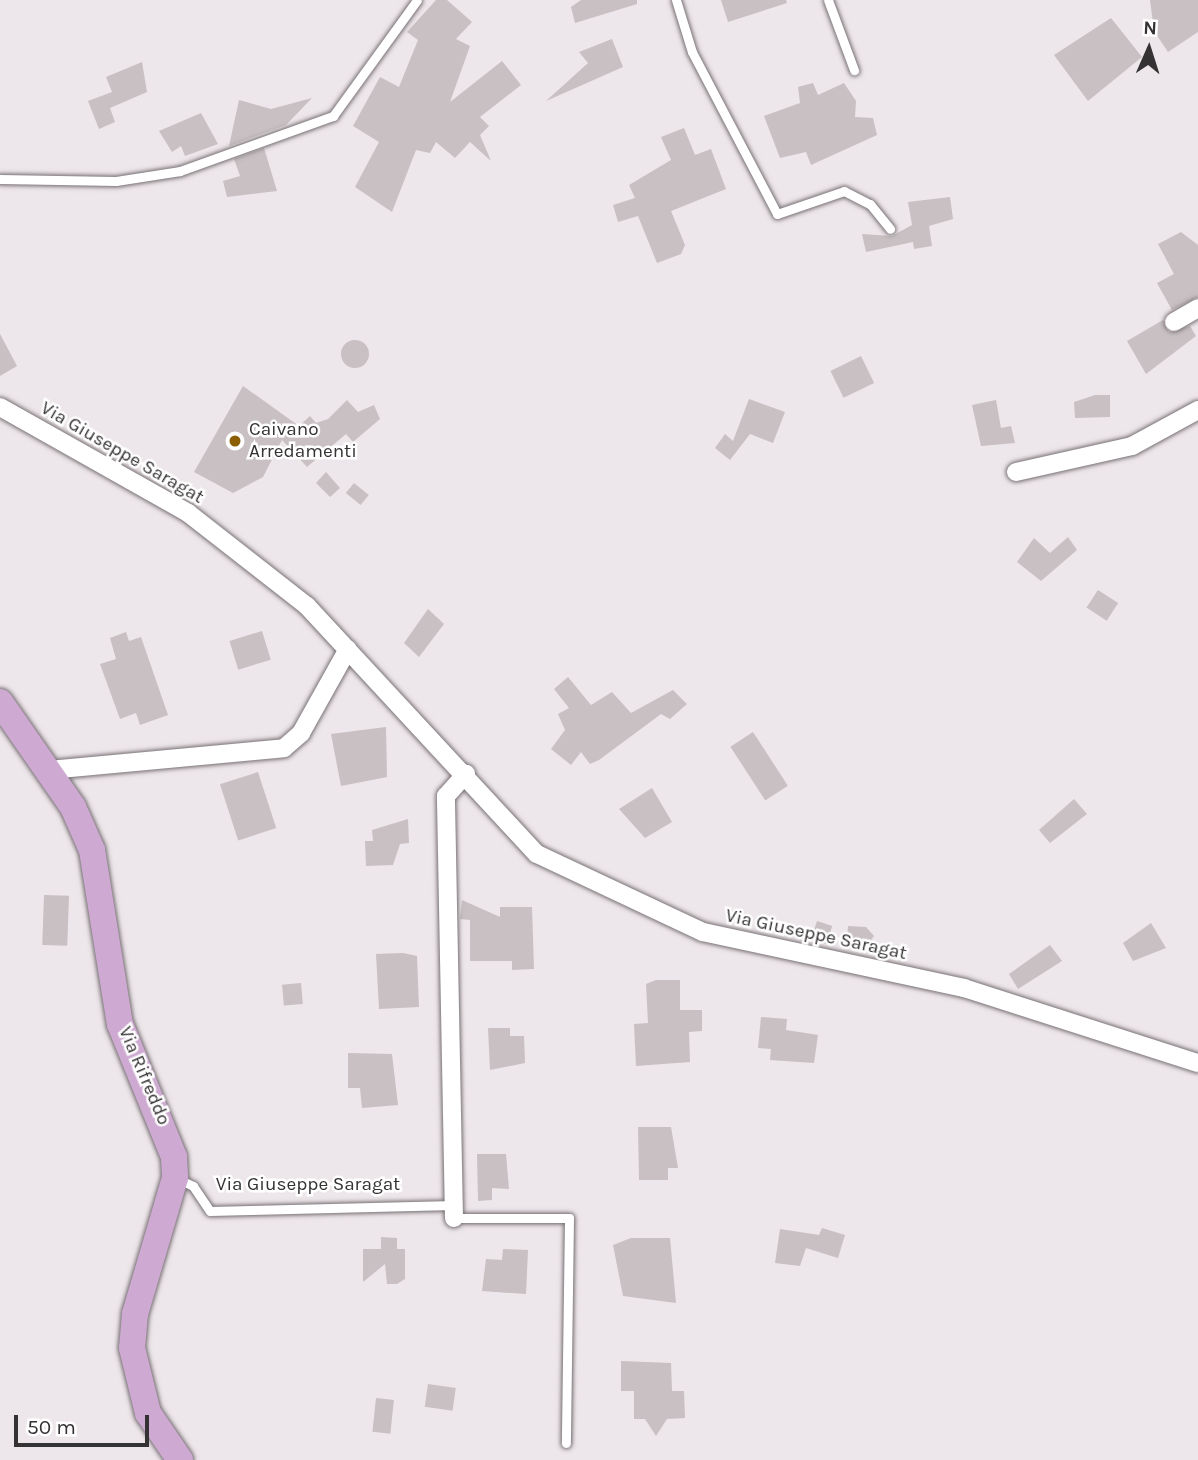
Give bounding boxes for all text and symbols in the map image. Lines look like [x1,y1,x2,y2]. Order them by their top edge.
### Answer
north arrow [1114,14,1184,84]
text: N [1143,17,1157,39]
street label: Via Giuseppe Saragat [36,397,208,509]
place label: Caivano Arredamenti [249,419,357,463]
marker: Caivano Arredamenti [227,433,243,449]
street label: Via Giuseppe Saragat [723,905,909,965]
street label: Via Rifreddo [113,1023,175,1129]
street label: Via Giuseppe Saragat [216,1174,400,1196]
scale bar [18,1400,152,1444]
text: 50 m [27,1415,76,1439]

